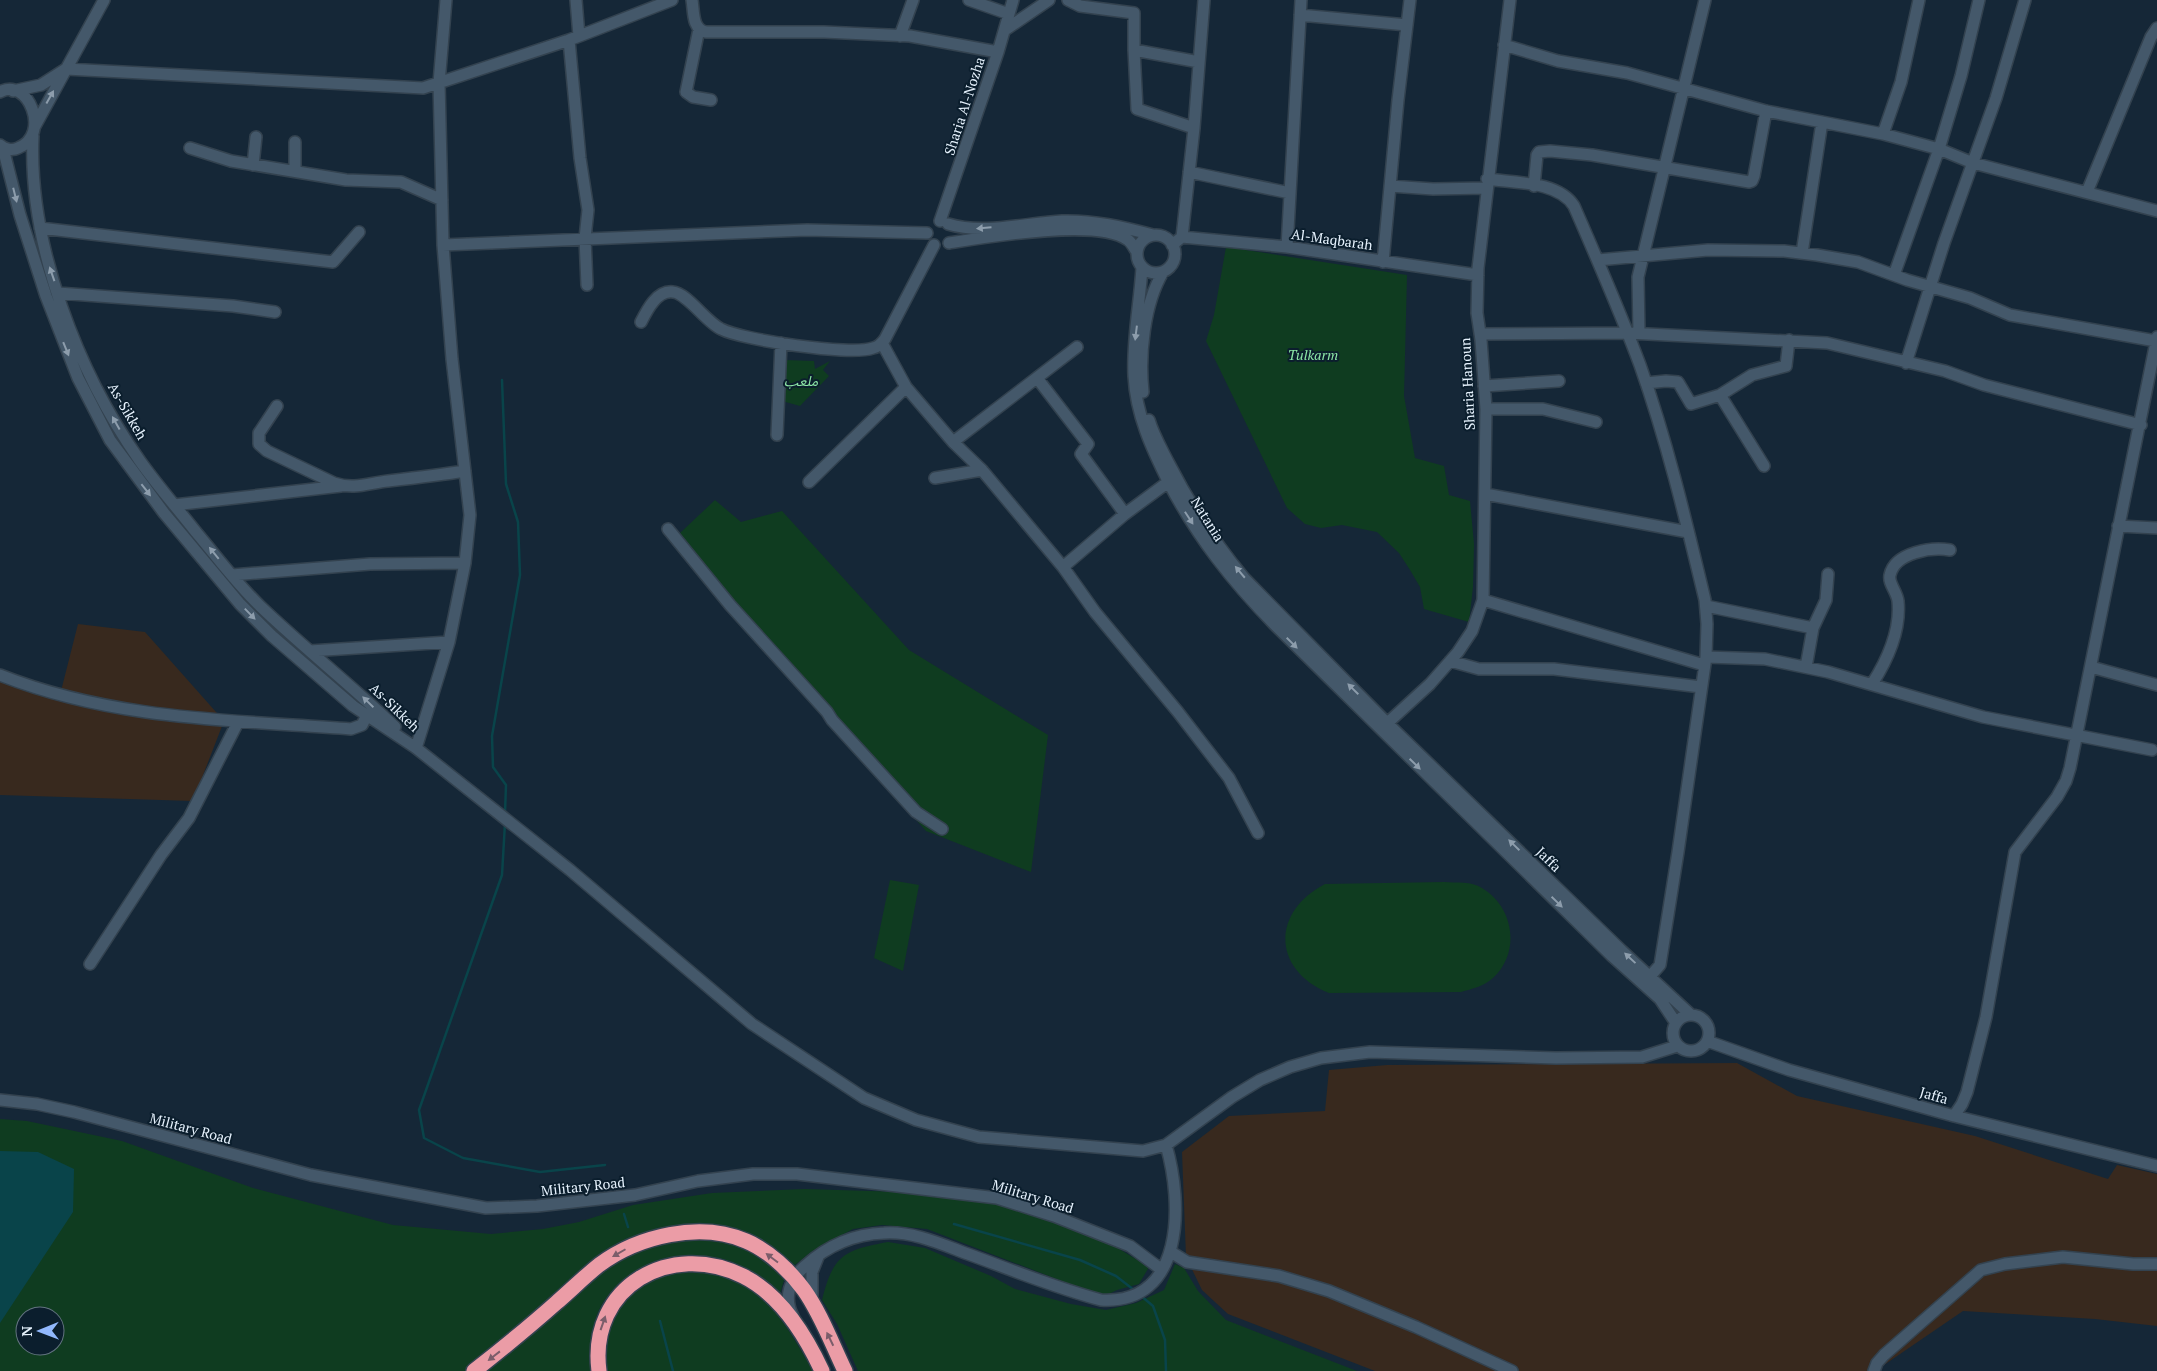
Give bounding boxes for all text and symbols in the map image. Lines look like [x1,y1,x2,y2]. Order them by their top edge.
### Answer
street label: Sharia Al-Nozha [939,54,989,158]
one-way arrow [46,91,55,104]
one-way arrow [11,187,19,202]
one-way arrow [975,224,991,232]
street label: Al-Maqbarah [1290,224,1374,254]
one-way arrow [48,267,55,282]
one-way arrow [1131,325,1139,341]
street label: Sharia Hanoun [1455,337,1479,431]
one-way arrow [63,342,71,356]
park label: Tulkarm [1288,345,1338,364]
park label: ملعب [784,371,819,390]
street label: As-Sikkeh [104,379,152,443]
one-way arrow [112,417,121,430]
one-way arrow [141,483,152,496]
street label: Natania [1187,493,1229,545]
one-way arrow [1184,512,1193,525]
one-way arrow [208,547,219,560]
one-way arrow [1234,566,1245,579]
one-way arrow [244,608,256,620]
one-way arrow [1286,636,1298,648]
street label: As-Sikkeh [366,678,424,736]
one-way arrow [1347,683,1359,695]
one-way arrow [363,696,375,708]
one-way arrow [1409,758,1421,770]
one-way arrow [1508,839,1520,851]
street label: Jaffa [1532,842,1566,876]
one-way arrow [1551,896,1563,908]
one-way arrow [1624,952,1636,964]
street label: Jaffa [1918,1082,1950,1108]
street label: Military Road [148,1108,234,1148]
street label: Military Road [540,1172,626,1200]
street label: Military Road [990,1175,1076,1217]
one-way arrow [613,1249,626,1258]
one-way arrow [765,1253,779,1263]
north arrow [15,1306,65,1356]
one-way arrow [599,1315,607,1330]
text: N [17,1325,36,1337]
one-way arrow [825,1332,834,1347]
one-way arrow [487,1350,500,1361]

